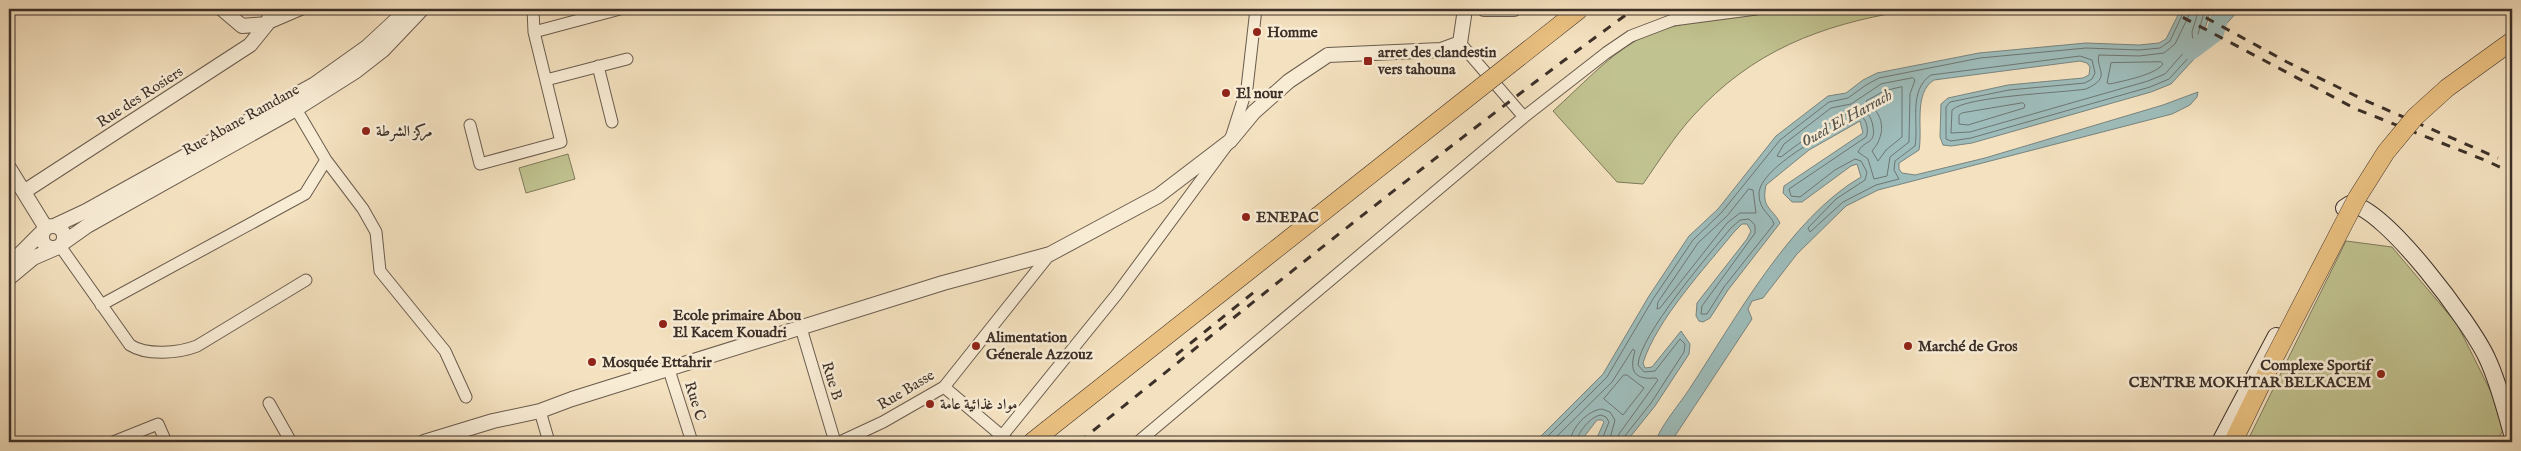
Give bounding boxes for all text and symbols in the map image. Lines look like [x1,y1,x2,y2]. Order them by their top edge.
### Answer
place label: Homme [1267,23,1318,42]
marker: Homme [1251,26,1263,38]
place label: arret des clandestin vers tahouna [1377,43,1497,79]
marker: arret des clandestin vers tahouna [1362,55,1374,67]
street label: Rue des Rosiers [93,62,187,132]
street label: Rue Abane Ramdane [179,80,303,160]
place label: El nour [1236,84,1284,103]
water label: Oued El Harrach [1798,86,1896,152]
marker: El nour [1220,87,1232,99]
place label: مركز الشرطة [376,122,432,142]
marker: مركز الشرطة [360,125,372,137]
place label: ENEPAC [1256,208,1319,227]
marker: ENEPAC [1240,211,1252,223]
place label: Ecole primaire Abou El Kacem Kouadri [673,306,802,342]
marker: Ecole primaire Abou El Kacem Kouadri [657,318,669,330]
place label: Alimentation Génerale Azzouz [985,328,1093,364]
place label: Marché de Gros [1918,337,2018,356]
marker: Alimentation Génerale Azzouz [970,340,982,352]
marker: Marché de Gros [1902,340,1914,352]
place label: Mosquée Ettahrir [602,353,712,372]
marker: Mosquée Ettahrir [586,356,598,368]
place label: Complexe Sportif CENTRE MOKHTAR BELKACEM [2129,356,2374,392]
street label: Rue B [817,359,847,403]
street label: Rue Basse [874,366,938,414]
marker: Complexe Sportif CENTRE MOKHTAR BELKACEM [2375,368,2387,380]
street label: Rue C [680,379,710,423]
place label: مواد غذائية عامة [940,395,1017,414]
marker: مواد غذائية عامة [924,398,936,410]

